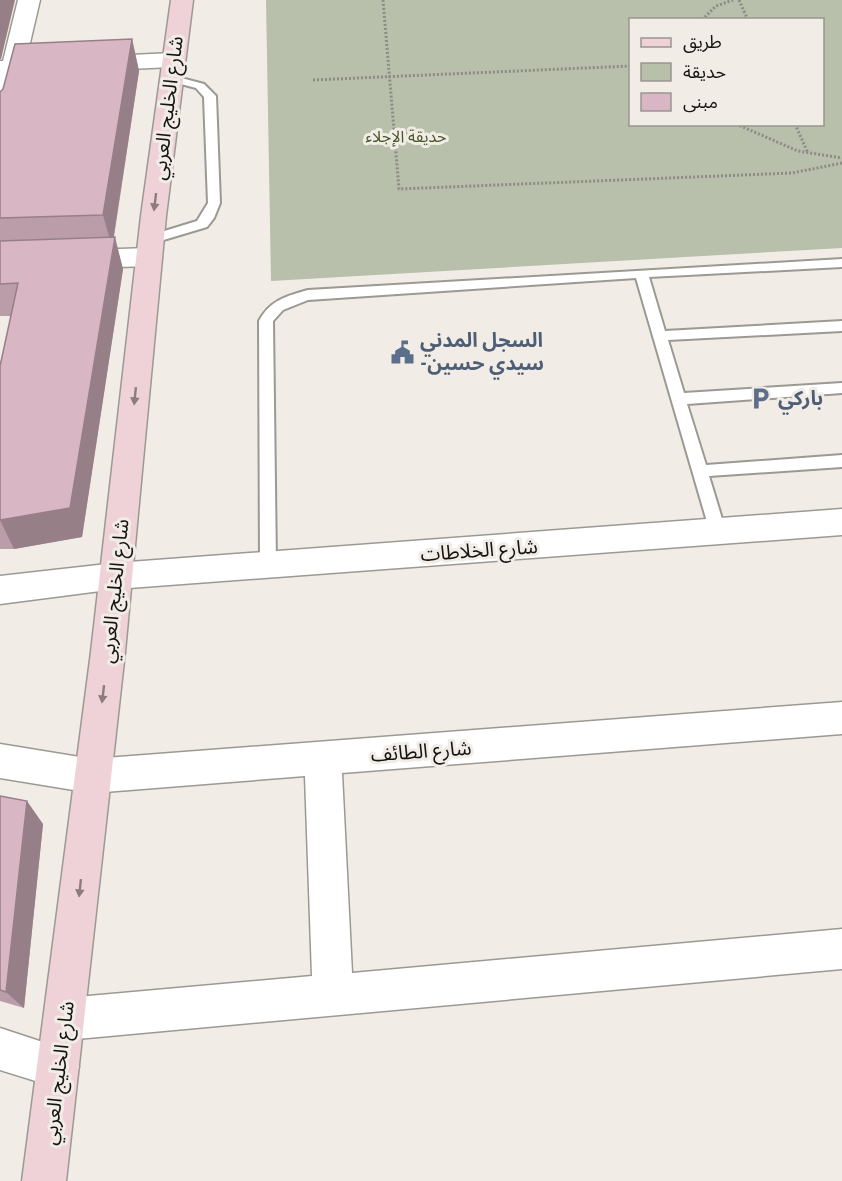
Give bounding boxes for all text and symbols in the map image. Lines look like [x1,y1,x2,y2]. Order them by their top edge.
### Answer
legend [629,18,824,126]
text: طريق [683,31,722,53]
street label: شارع الخليج العربي [146,35,191,182]
text: حديقة [683,61,726,82]
text: مبنى [683,91,718,113]
park label: حديقة الإجلاء [366,127,446,147]
one-way arrow [150,192,160,211]
place label: السجل المدني -سيدي حسين [420,328,544,380]
public building icon: السجل المدني -سيدي حسين [389,339,415,365]
parking icon: باركي [747,385,773,411]
one-way arrow [130,386,140,405]
place label: باركي [778,386,823,415]
street label: شارع الخليج العربي [94,518,137,665]
street label: شارع الخلاطات [420,534,539,569]
one-way arrow [98,684,107,703]
street label: شارع الطائف [370,736,472,769]
one-way arrow [75,878,85,897]
street label: شارع الخليج العربي [37,1000,82,1147]

